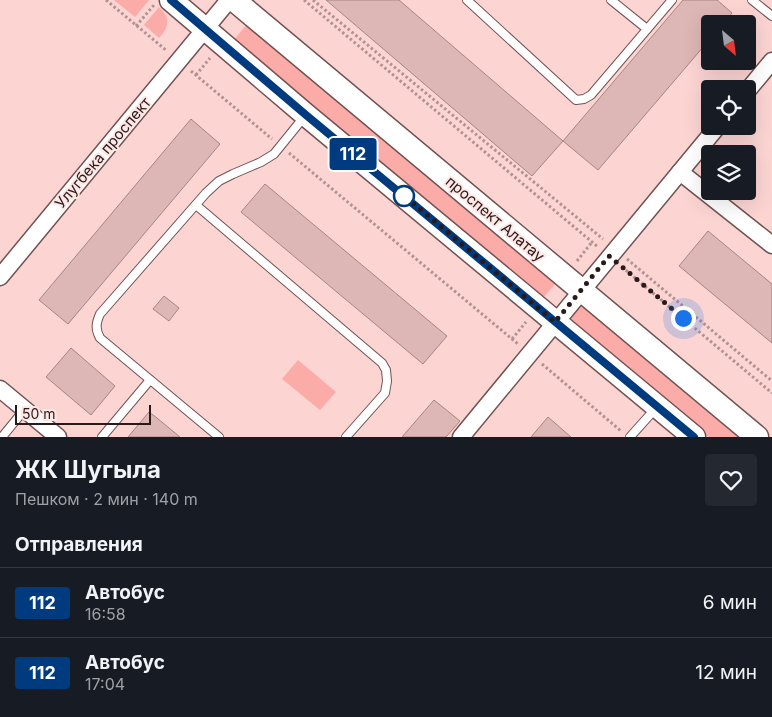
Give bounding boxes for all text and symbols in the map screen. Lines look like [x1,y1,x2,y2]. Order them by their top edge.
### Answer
north arrow [701,15,756,70]
map controls [701,15,756,200]
button: locate [701,80,756,135]
street label: Улугбека проспект [51,93,155,212]
line badge: 112 [324,138,382,170]
text: 112 [340,143,366,164]
button: layers [701,145,756,200]
street label: проспект Алатау [442,172,549,266]
unlabelled marker [393,185,415,207]
your location [671,306,696,331]
scale bar [15,402,151,425]
text: 50 m [22,405,56,422]
button: heart [705,454,757,506]
text: ЖК Шугыла [15,455,161,484]
text: Пешком · 2 мин · 140 m [15,489,198,509]
text: Отправления [15,533,143,556]
text: Автобус [85,581,165,604]
text: 6 мин [703,591,757,614]
text: 112 [29,592,56,613]
text: 16:58 [85,604,126,624]
text: Автобус [85,651,165,674]
text: 12 мин [695,661,757,684]
text: 112 [29,662,56,683]
text: 17:04 [85,674,125,694]

